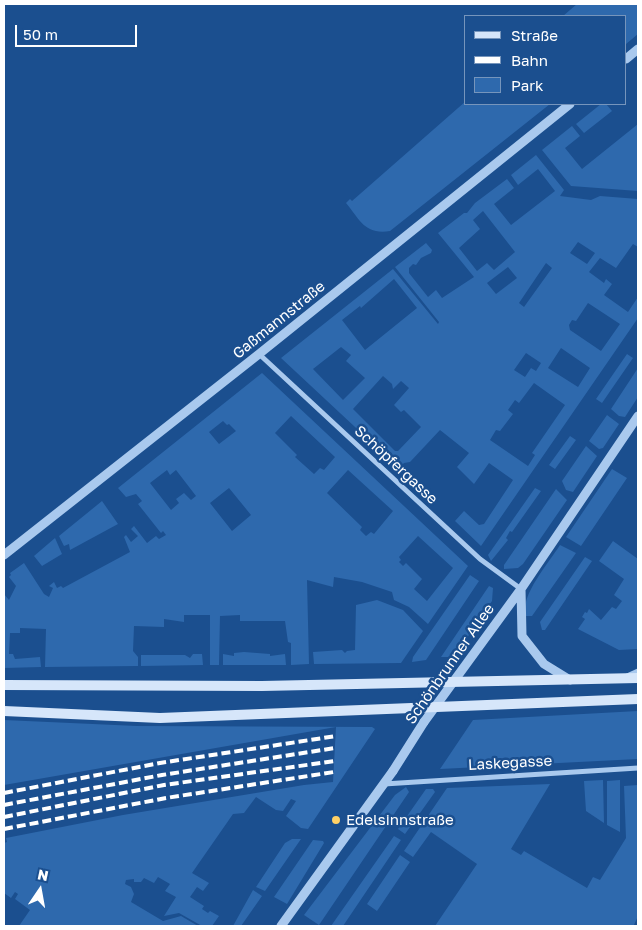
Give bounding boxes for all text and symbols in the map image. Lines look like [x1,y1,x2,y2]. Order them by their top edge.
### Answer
scale bar [18,15,140,47]
legend [464,15,627,105]
text: 50 m [23,25,58,43]
text: Straße [511,26,558,44]
text: Bahn [511,51,548,69]
text: Park [511,76,543,94]
street label: Gaßmannstraße [229,277,329,363]
street label: Schöpfergasse [351,422,441,508]
street label: Schönbrunner Allee [402,600,498,728]
street label: Laskegasse [467,752,553,774]
place label: Edelsinnstraße [346,811,454,829]
marker: Edelsinnstraße [330,814,342,826]
north arrow [15,865,65,915]
text: N [36,865,50,884]

